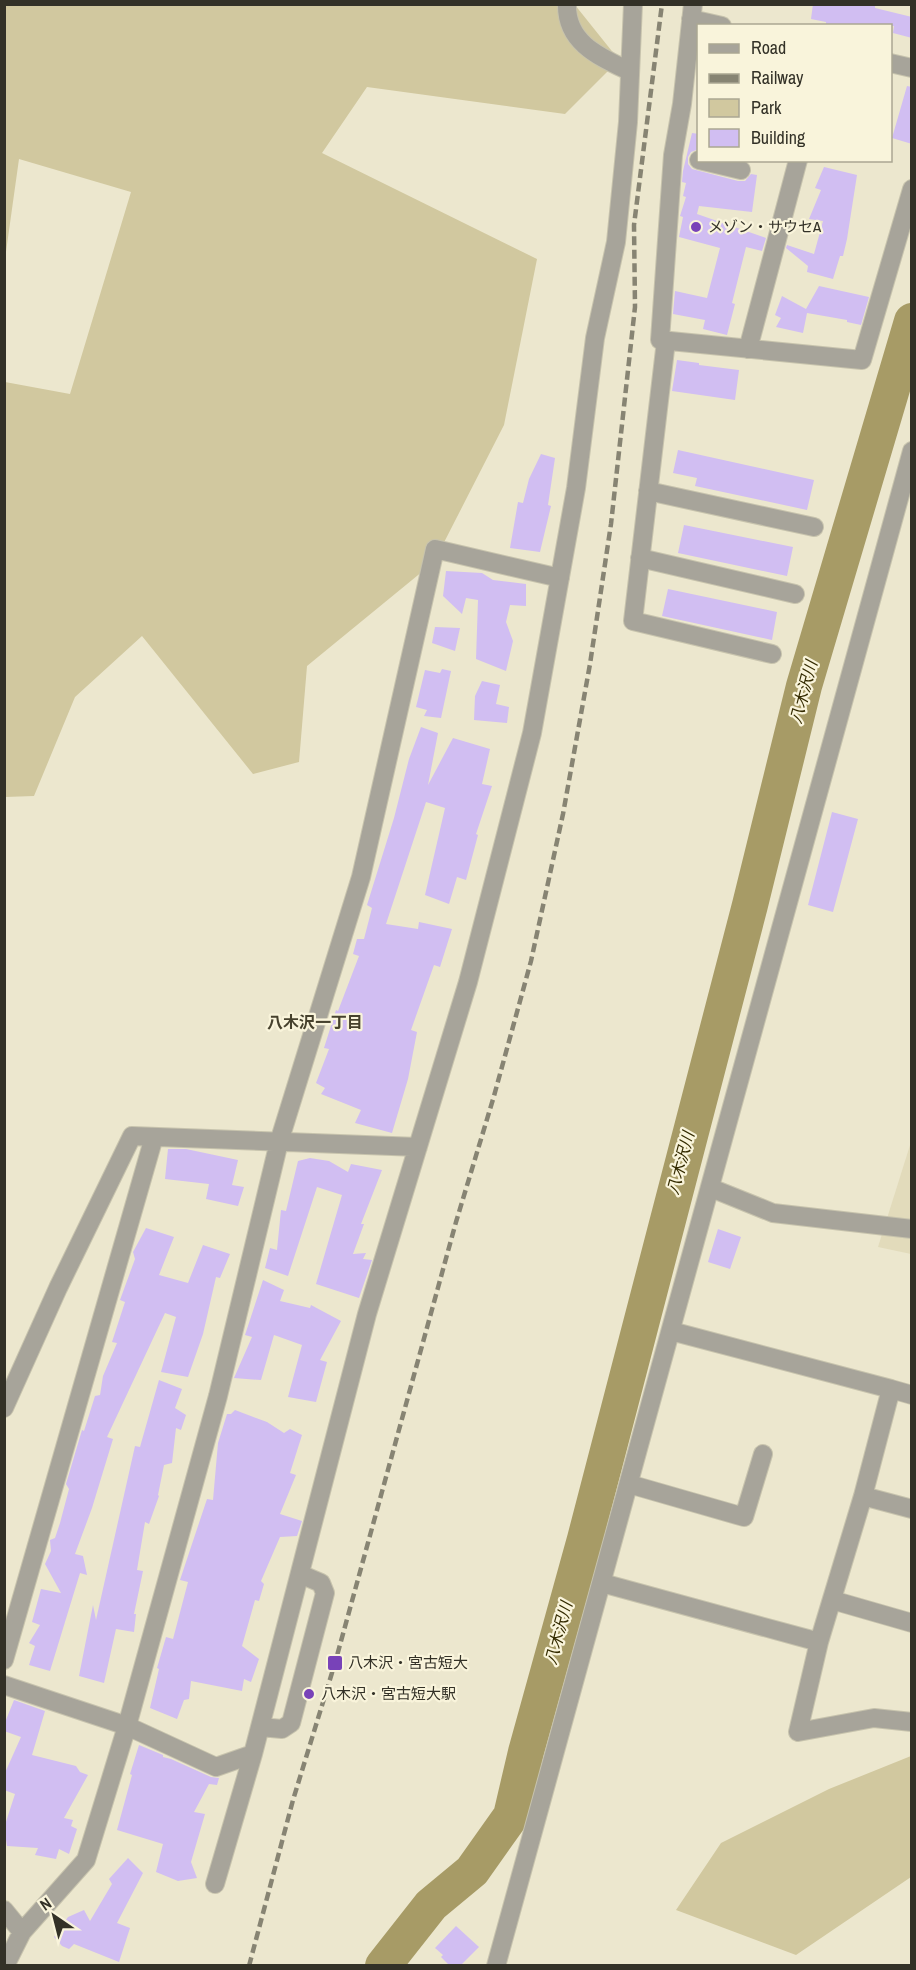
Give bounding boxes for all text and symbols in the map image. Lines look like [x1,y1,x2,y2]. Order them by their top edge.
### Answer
legend [697,24,892,162]
text: Road [751,35,786,60]
text: Railway [751,65,804,90]
text: Park [751,95,782,120]
text: Building [751,125,806,150]
place label: メゾン・サウセA [708,216,822,237]
marker: メゾン・サウセA [689,220,703,234]
water label: 八木沢川 [784,656,822,726]
district label: 八木沢一丁目 [267,1011,363,1033]
water label: 八木沢川 [661,1127,699,1197]
water label: 八木沢川 [539,1597,577,1667]
place label: 八木沢・宮古短大 [348,1652,468,1673]
marker: 八木沢・宮古短大 [326,1654,344,1672]
place label: 八木沢・宮古短大駅 [321,1683,456,1704]
marker: 八木沢・宮古短大駅 [302,1687,316,1701]
north arrow [24,1886,84,1946]
text: N [35,1892,56,1915]

